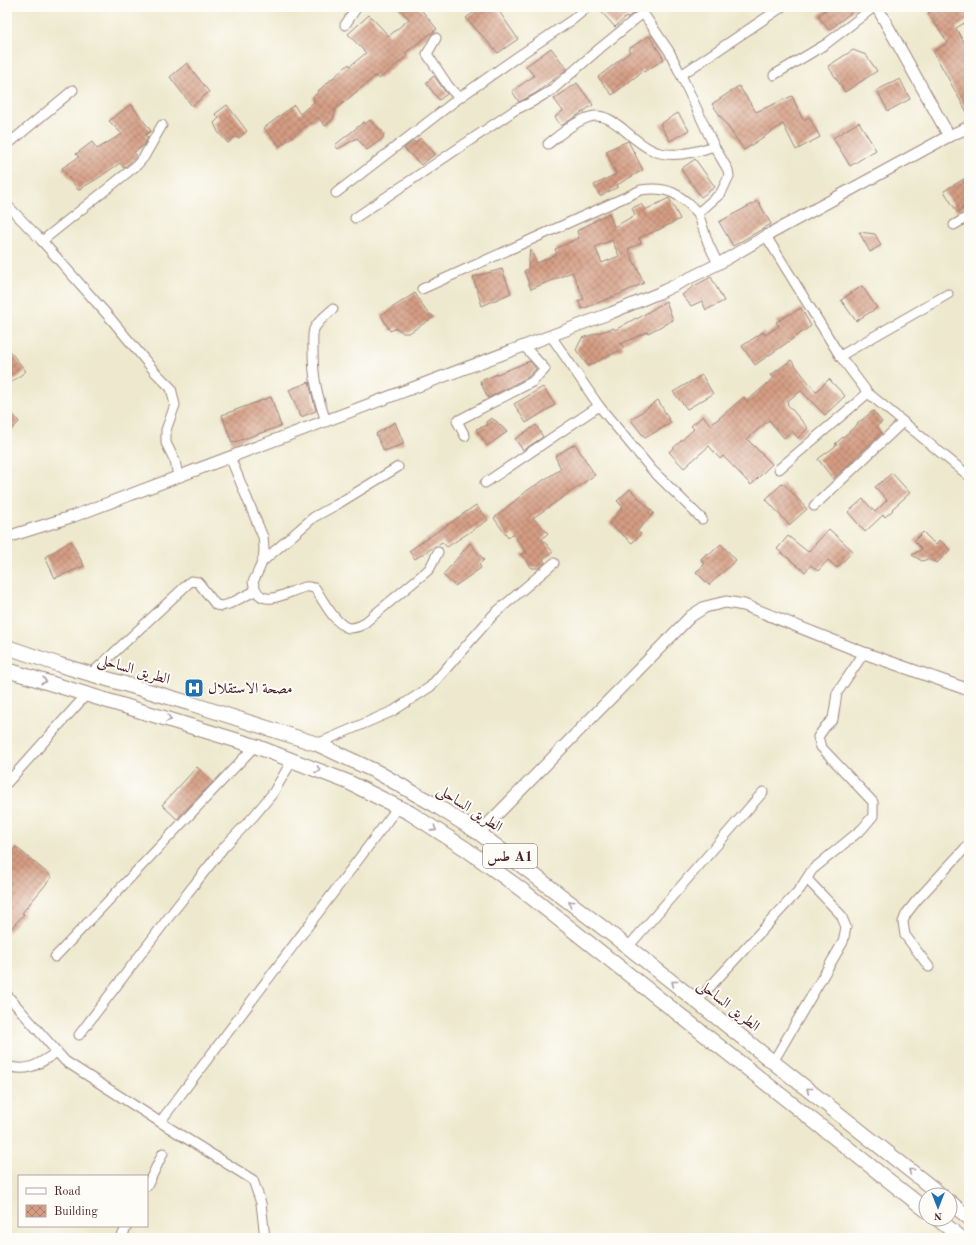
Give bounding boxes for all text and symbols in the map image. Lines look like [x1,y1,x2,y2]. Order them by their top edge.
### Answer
street label: الطريق الساحلى [95,653,171,690]
one-way arrow [41,676,48,685]
hospital icon: مصحة الاستقلال [183,677,205,699]
place label: مصحة الاستقلال [208,682,293,697]
one-way arrow [165,714,172,723]
one-way arrow [315,765,322,773]
street label: الطريق الساحلى [433,783,504,837]
one-way arrow [430,824,437,831]
road number: طس A1 [483,844,537,868]
one-way arrow [569,901,576,908]
street label: الطريق الساحلى [693,977,762,1037]
one-way arrow [671,981,678,988]
one-way arrow [806,1087,813,1094]
one-way arrow [908,1168,915,1175]
legend [18,1175,148,1227]
text: Road [54,1186,81,1198]
north arrow [918,1187,958,1227]
text: Building [54,1206,98,1218]
text: N [933,1210,942,1221]

